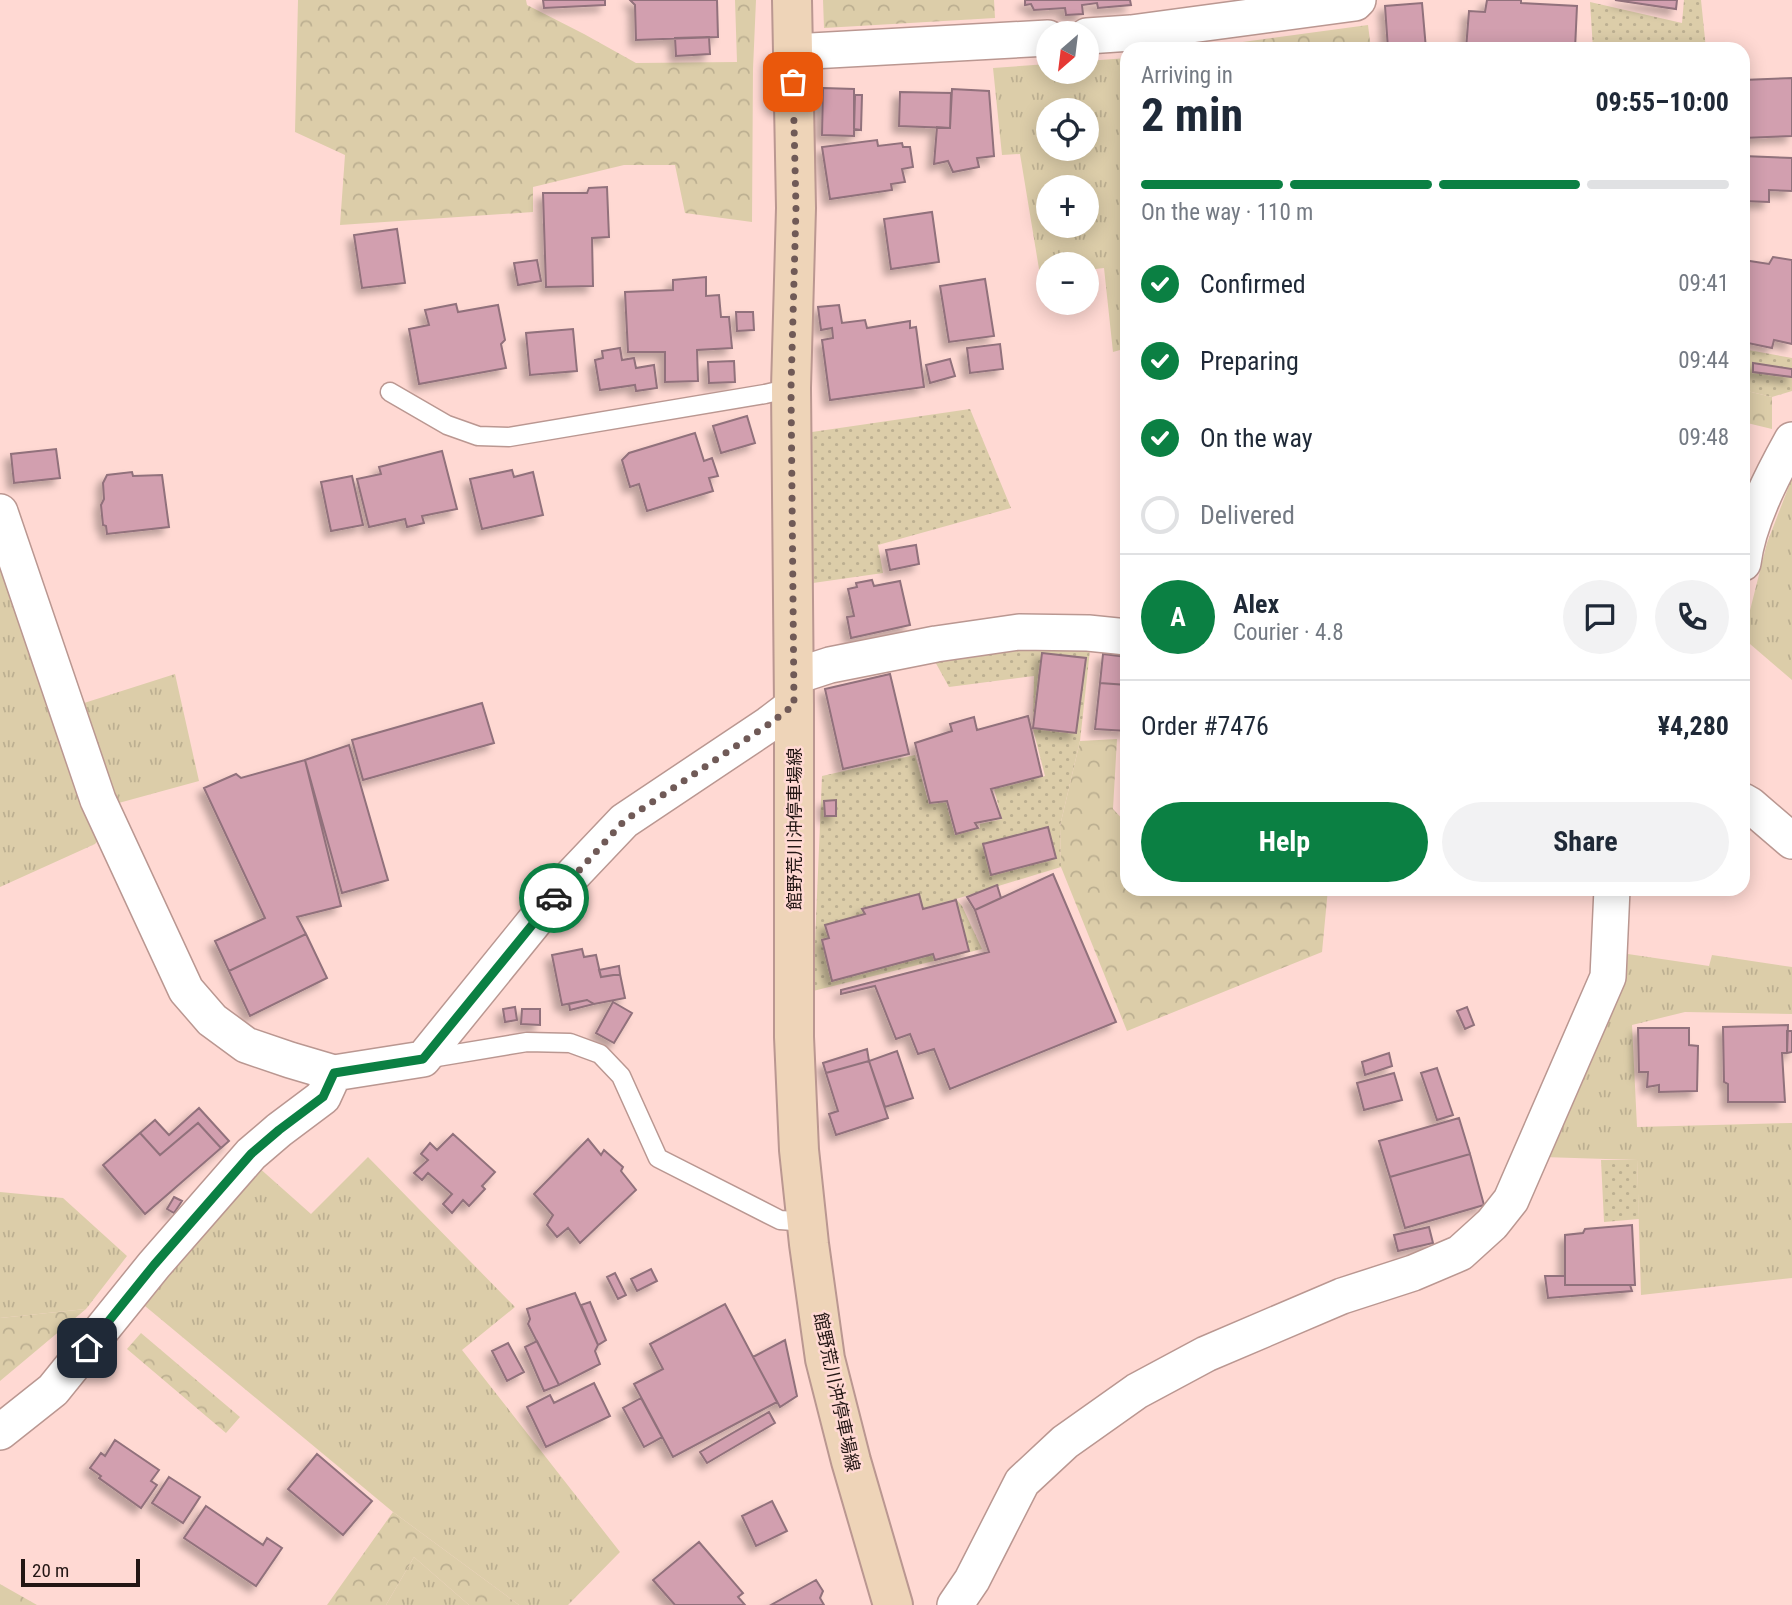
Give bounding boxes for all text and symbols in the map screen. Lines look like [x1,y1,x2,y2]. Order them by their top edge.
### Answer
north arrow [1036,21,1099,84]
map controls [1036,21,1099,315]
pin [763,52,823,112]
text: Arriving in [1141,62,1233,89]
icon: bag [774,63,812,101]
text: 09:55–10:00 [1595,87,1729,117]
text: 2 min [1141,88,1243,142]
button: locate [1036,98,1099,161]
button: + [1036,175,1099,238]
text: On the way · 110 m [1141,199,1313,226]
button: − [1036,252,1099,315]
icon: check [1141,265,1179,303]
text: Confirmed [1200,269,1306,299]
text: 09:41 [1678,270,1729,297]
icon: check [1141,342,1179,380]
text: Preparing [1200,346,1299,376]
text: 09:44 [1678,347,1729,374]
icon: check [1141,419,1179,457]
text: On the way [1200,423,1313,453]
text: 09:48 [1678,424,1729,451]
text: Delivered [1200,500,1295,530]
button: chat [1563,580,1637,654]
button: phone [1655,580,1729,654]
text: Alex [1233,589,1279,619]
text: A [1170,602,1186,632]
text: Courier · 4.8 [1233,619,1344,646]
text: Order #7476 [1141,711,1269,741]
text: ¥4,280 [1658,711,1729,741]
street label: 館野荒川沖停車場線 [784,748,805,910]
button: Help [1141,802,1428,882]
button: Share [1442,802,1729,882]
courier [519,863,589,933]
icon: car [535,879,573,917]
street label: 館野荒川沖停車場線 [810,1311,864,1473]
pin [57,1318,117,1378]
icon: home [68,1329,106,1367]
scale bar [21,1556,140,1588]
text: 20 m [32,1559,69,1582]

